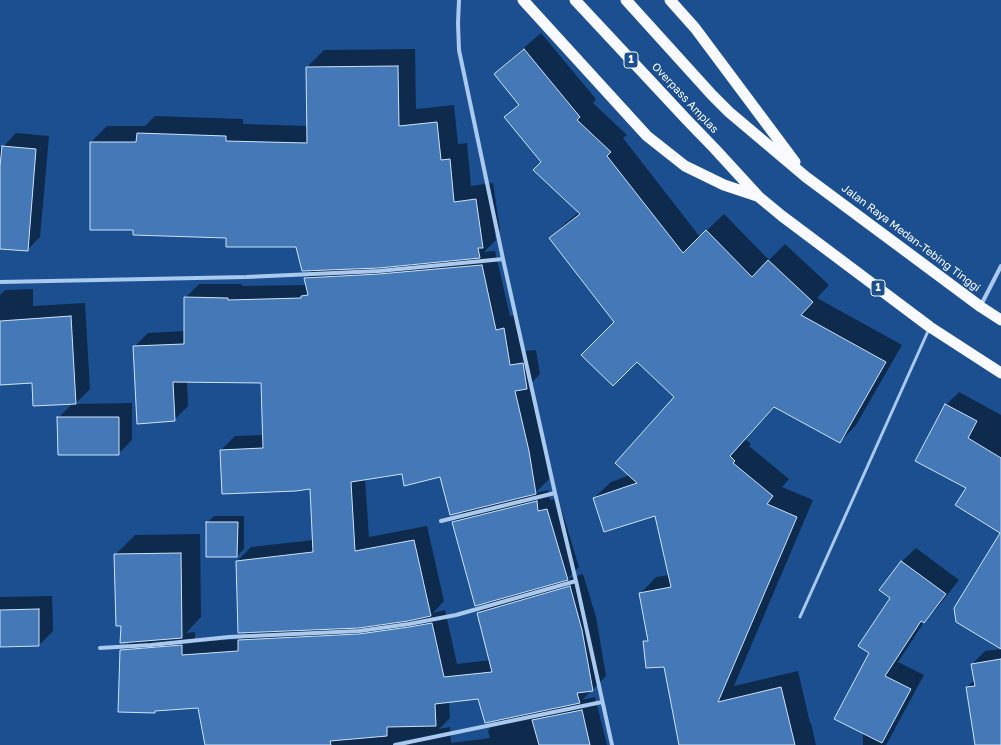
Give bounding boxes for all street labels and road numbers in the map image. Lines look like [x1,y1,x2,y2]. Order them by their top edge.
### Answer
road number: 1 [624,52,638,68]
street label: Overpass Amplas [649,60,721,136]
street label: Jalan Raya Medan-Tebing Tinggi [839,181,983,295]
road number: 1 [871,280,885,296]

